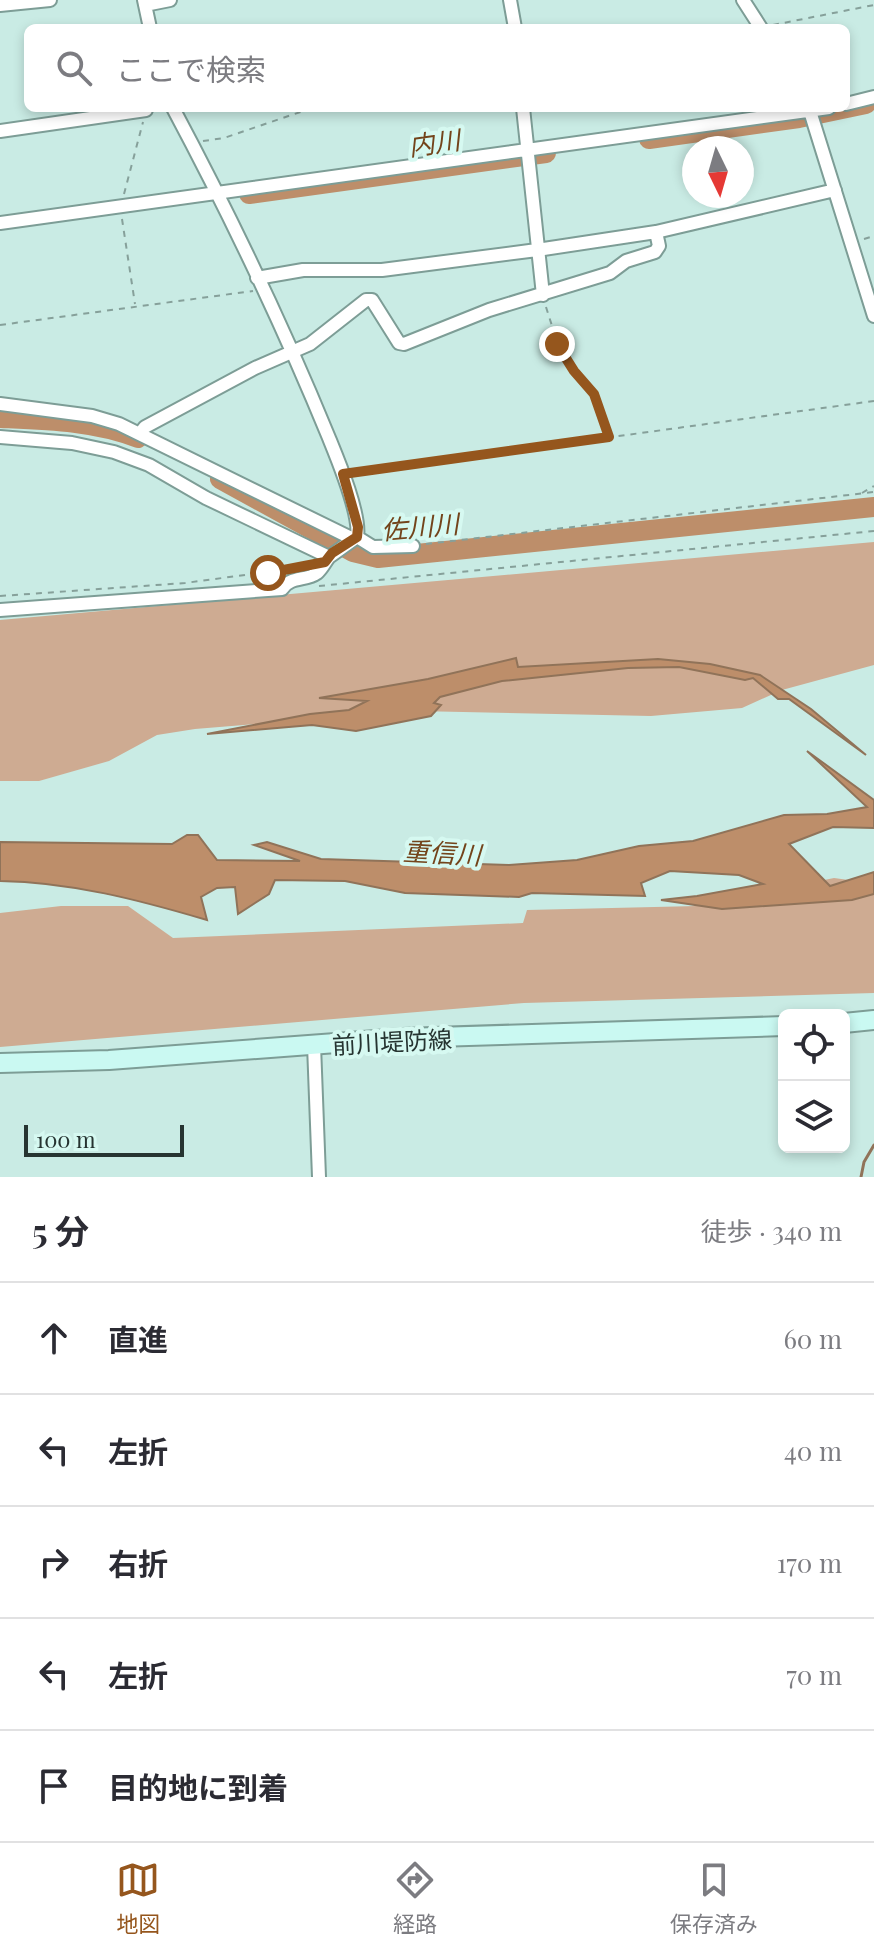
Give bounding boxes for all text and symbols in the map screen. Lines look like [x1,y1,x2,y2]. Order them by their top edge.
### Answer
search box [24,24,850,112]
icon: search [52,46,96,90]
text: ここで検索 [116,49,266,89]
water label: 内川 [406,121,465,163]
north arrow [682,136,754,208]
route end [539,326,575,362]
water label: 佐川川 [380,505,463,547]
route start [250,555,286,591]
water label: 重信川 [402,832,485,872]
map controls [778,1009,850,1153]
button: locate [778,1009,850,1081]
street label: 前川堤防線 [331,1022,453,1060]
button: layers [778,1081,850,1153]
scale bar [24,1121,184,1157]
text: 100 m [36,1124,96,1154]
text: 5 分 [32,1207,89,1253]
text: 徒歩 · 340 m [700,1213,842,1248]
icon: ahead [32,1316,76,1360]
text: 直進 [108,1319,168,1359]
text: 60 m [783,1321,842,1356]
icon: left [32,1428,76,1472]
text: 左折 [108,1431,168,1471]
text: 40 m [784,1433,842,1468]
icon: right [32,1540,76,1584]
text: 右折 [108,1543,168,1583]
text: 170 m [777,1545,842,1580]
icon: left [32,1652,76,1696]
text: 左折 [108,1655,168,1695]
text: 70 m [786,1657,842,1692]
icon: arrive [32,1764,76,1808]
text: 目的地に到着 [108,1767,288,1807]
tab: 地図 [116,1858,160,1938]
tab: 経路 [393,1858,437,1938]
tab: 保存済み [670,1858,758,1938]

